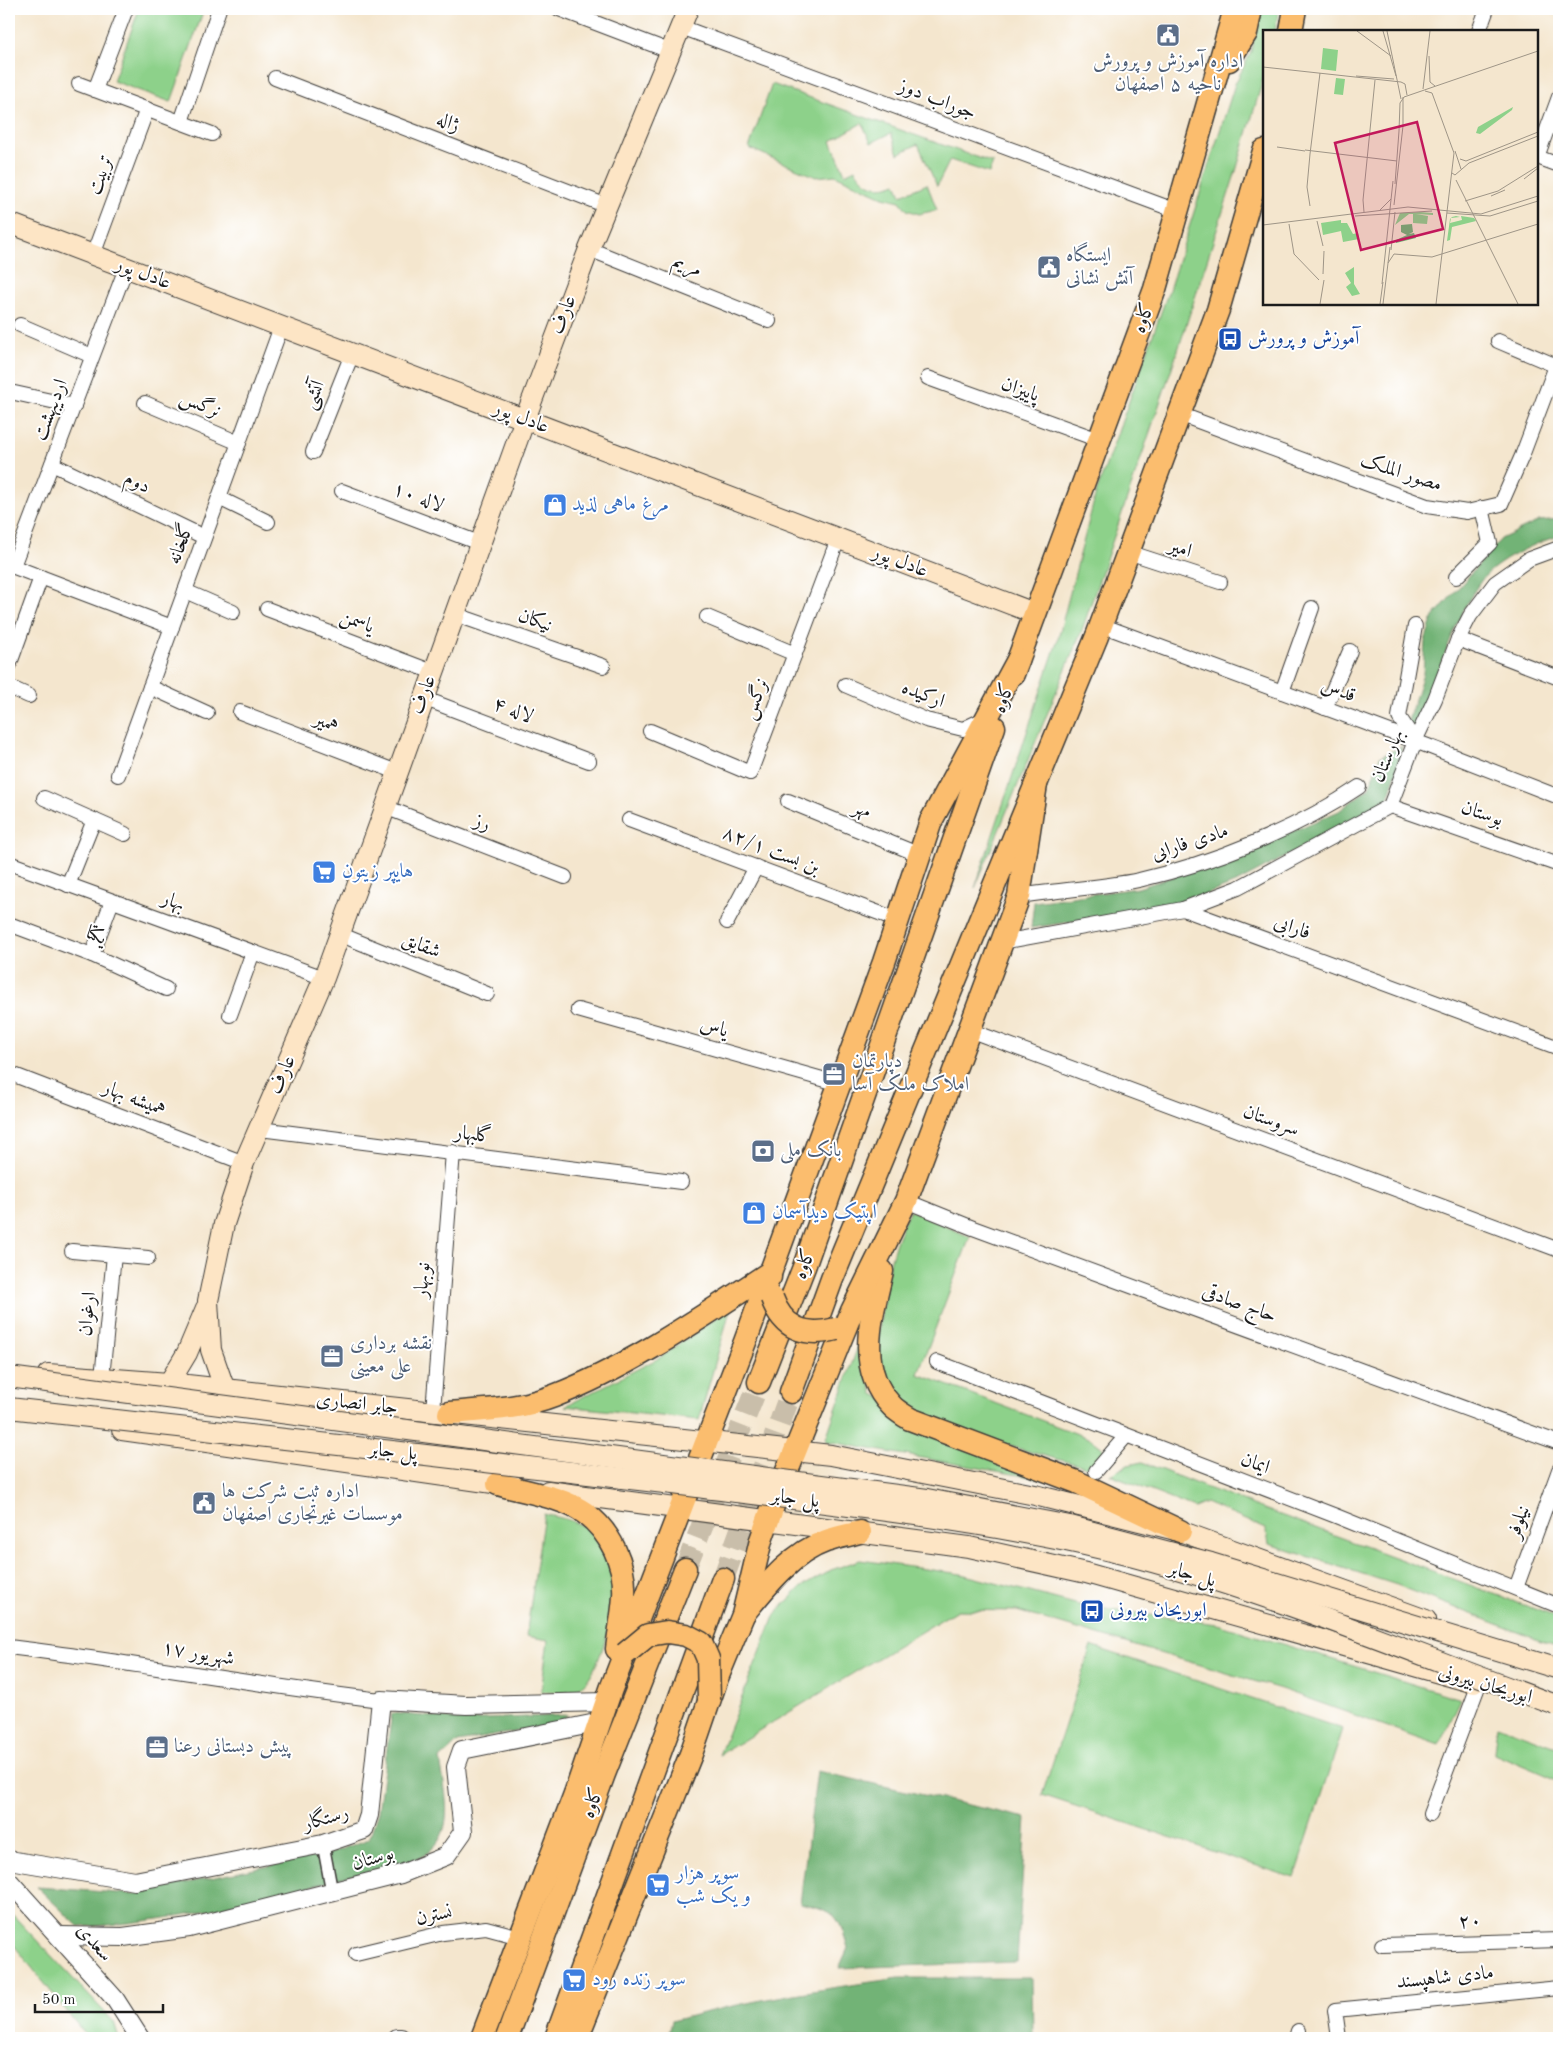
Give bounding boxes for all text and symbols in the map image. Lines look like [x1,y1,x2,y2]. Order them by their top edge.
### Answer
public building icon: اداره آموزش و پرورش ناحیه ۵ اصفهان [1155,22,1181,48]
inset map [1263,30,1538,305]
place label: اداره آموزش و پرورش ناحیه ۵ اصفهان [1093,48,1243,95]
street label: جوراب دوز [893,75,979,125]
street label: ژاله [434,110,462,136]
street label: تربیت [85,152,117,198]
place label: ایستگاه آتش نشانی [1066,241,1136,291]
street label: مریم [667,251,705,286]
street label: عادل پور [110,254,174,296]
public building icon: ایستگاه آتش نشانی [1036,254,1062,280]
street label: عارف [547,293,581,337]
street label: کاوه [1128,300,1159,336]
place label: آموزش و پرورش [1248,325,1362,351]
bus stop icon: آموزش و پرورش [1217,326,1243,352]
street label: آتشی [296,374,333,413]
street label: پاییزان [997,374,1043,409]
street label: اردیبهشت [30,376,73,444]
street label: نرگس [176,385,225,424]
street label: عادل پور [488,398,552,440]
street label: مصور الملک [1357,449,1445,497]
street label: دوم [118,468,153,503]
street label: لاله ۱۰ [390,479,446,517]
shop icon: مرغ ماهی لذید [542,492,568,518]
place label: مرغ ماهی لذید [572,495,669,521]
street label: گلخانه [161,519,198,567]
street label: امیر [1164,535,1194,562]
street label: عادل پور [867,542,931,584]
street label: نیکان [515,604,555,636]
street label: یاسمن [337,606,378,640]
street label: عارف [408,673,440,717]
street label: نرگس [736,674,775,723]
street label: قدس [1318,676,1358,706]
street label: ارکیده [899,677,948,712]
street label: کاوه [989,680,1018,716]
street label: لاله ۴ [490,694,536,728]
street label: همیر [309,709,341,737]
street label: بهارستان [1368,727,1409,786]
street label: مهر [848,797,874,824]
street label: بوستان [1458,798,1506,831]
street label: رز [469,810,493,835]
street label: مادی فارابی [1149,821,1232,868]
street label: بن بست ۸۲/۱ [720,823,823,879]
supermarket icon: هایپر زیتون [311,859,337,885]
place label: هایپر زیتون [342,862,413,884]
street label: بهار [156,888,187,916]
street label: فارابی [1270,912,1313,947]
street label: یکتا [83,922,111,950]
street label: شقایق [399,929,443,964]
street label: یاس [697,1014,731,1043]
place label: دپارتمان املاک ملک آسا [852,1052,969,1095]
street label: عارف [266,1053,300,1097]
office icon: دپارتمان املاک ملک آسا [821,1061,847,1087]
street label: همیشه بهار [97,1077,168,1121]
street label: سروستان [1240,1102,1302,1142]
street label: گلبهار [451,1119,493,1148]
bank icon: بانک ملی [750,1138,776,1164]
place label: بانک ملی [780,1139,841,1164]
place label: اپتیک دیدآسمان [772,1199,877,1225]
shop icon: اپتیک دیدآسمان [741,1200,767,1226]
street label: کاوه [789,1246,820,1282]
street label: نوبهار [411,1261,436,1301]
street label: حاج صادقی [1197,1280,1279,1332]
street label: ارغوان [76,1291,101,1337]
place label: نقشه برداری علی معینی [350,1334,432,1380]
office icon: نقشه برداری علی معینی [319,1343,345,1369]
street label: جابر انصاری [315,1390,399,1418]
street label: پل جابر [366,1439,419,1468]
street label: ایمان [1238,1449,1272,1479]
place label: اداره ثبت شرکت ها موسسات غیرتجاری اصفهان [222,1481,403,1526]
street label: پل جابر [767,1486,821,1515]
public building icon: اداره ثبت شرکت ها موسسات غیرتجاری اصفهان [191,1490,217,1516]
street label: نیلوفر [1503,1503,1535,1543]
street label: پل جابر [1163,1558,1219,1595]
bus stop icon: ابوریحان بیرونی [1079,1598,1105,1624]
place label: ابوریحان بیرونی [1110,1601,1207,1622]
street label: ۱۷ شهریور [160,1638,236,1671]
street label: ابوریحان بیرونی [1436,1662,1534,1709]
office icon: پیش دبستانی رعنا [144,1734,170,1760]
place label: پیش دبستانی رعنا [174,1737,292,1759]
street label: کاوه [577,1785,608,1821]
street label: رستگار [298,1798,351,1836]
street label: بوستان [350,1843,397,1875]
place label: سوپر هزار و یک شب [674,1864,751,1909]
supermarket icon: سوپر هزار و یک شب [645,1872,671,1898]
street label: نسترن [414,1903,454,1929]
street label: ۲۰ [1458,1912,1482,1932]
street label: سعدی [72,1920,116,1966]
street label: مادی شاهپسند [1395,1963,1495,1995]
supermarket icon: سوپر زنده رود [561,1967,587,1993]
place label: سوپر زنده رود [592,1970,686,1992]
scale bar [35,1982,162,2014]
text: 50 m [42,1993,76,2008]

